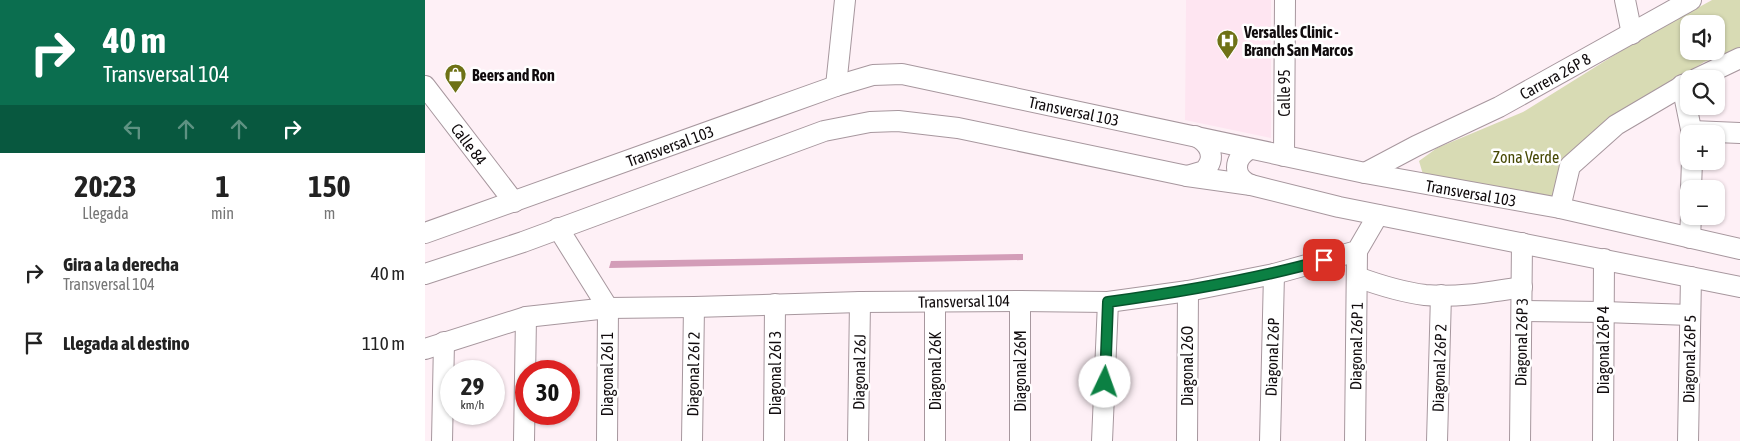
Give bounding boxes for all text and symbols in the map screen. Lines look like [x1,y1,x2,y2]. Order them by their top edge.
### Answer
map controls [1680,15,1725,225]
button: sound [1680,15,1725,60]
icon: right [20,20,85,85]
text: 40 m [103,20,166,60]
place label: Versalles Clinic - Branch San Marcos [1243,23,1353,59]
hospital icon: Versalles Clinic - Branch San Marcos [1216,29,1240,60]
street label: Carrera 26P 8 [1517,49,1593,103]
text: Transversal 104 [103,61,229,87]
shop icon: Beers and Ron [444,63,468,94]
place label: Beers and Ron [472,66,555,84]
street label: Calle 95 [1275,69,1293,117]
button: search [1680,70,1725,115]
street label: Transversal 103 [1027,93,1121,129]
icon: left [119,115,147,143]
icon: ahead [172,115,200,143]
icon: ahead [225,115,253,143]
icon: right [278,115,306,143]
street label: Calle 84 [448,120,490,168]
street label: Transversal 103 [624,122,716,170]
button: + [1680,125,1725,170]
park label: Zona Verde [1493,148,1559,166]
text: 20:23 [74,169,137,203]
text: 1 [215,169,230,203]
text: 150 [308,169,351,203]
street label: Transversal 103 [1424,176,1518,210]
button: − [1680,180,1725,225]
text: Llegada [82,204,129,222]
text: min [211,204,234,222]
text: m [324,204,335,222]
pin [1303,239,1345,281]
icon: arrive [1310,246,1338,274]
text: Gira a la derecha [63,253,179,275]
icon: right [20,259,48,287]
text: 40 m [371,262,405,284]
text: Transversal 104 [63,275,155,293]
street label: Transversal 104 [918,291,1010,311]
street label: Diagonal 26P 3 [1511,298,1532,386]
street label: Diagonal 26P 1 [1346,302,1367,390]
street label: Diagonal 26P 4 [1594,306,1613,394]
street label: Diagonal 26P 5 [1679,315,1700,403]
street label: Diagonal 26P [1262,317,1283,397]
street label: Diagonal 26P 2 [1428,324,1451,413]
street label: Diagonal 26O [1178,326,1197,406]
icon: arrive [20,329,48,357]
street label: Diagonal 26M [1011,330,1030,412]
street label: Diagonal 26I 3 [766,331,785,415]
text: Llegada al destino [63,332,190,354]
text: 110 m [362,332,405,354]
street label: Diagonal 26I 1 [598,332,617,416]
street label: Diagonal 26I 2 [683,332,704,416]
street label: Diagonal 26K [926,332,945,410]
street label: Diagonal 26J [849,334,870,410]
position arrow [1078,355,1130,407]
speed limit sign: 30 [515,360,580,425]
text: 29 [461,372,484,400]
text: km/h [461,398,484,412]

